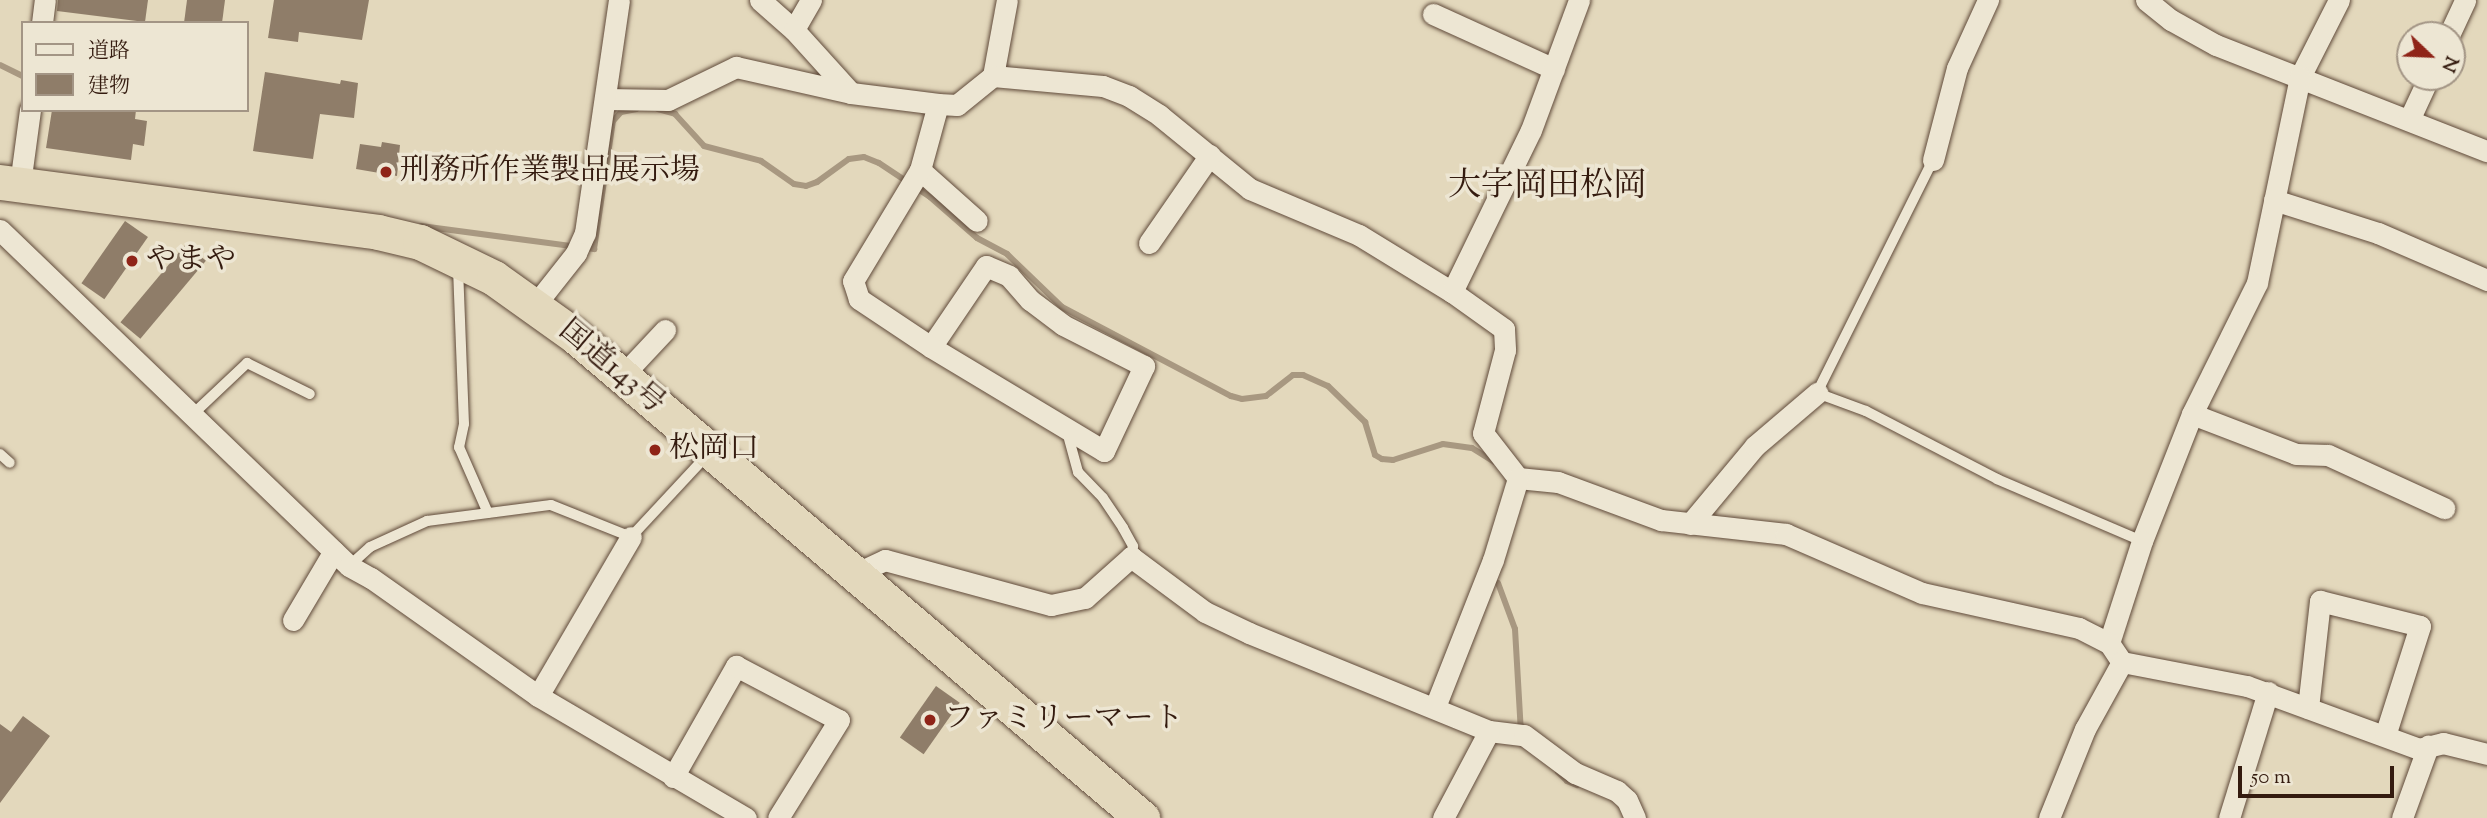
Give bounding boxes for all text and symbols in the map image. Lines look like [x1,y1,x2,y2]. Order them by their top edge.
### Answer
legend [21,21,248,112]
north arrow [2396,21,2466,91]
text: 道路 [88,37,130,67]
text: N [2434,51,2464,76]
text: 建物 [88,72,130,102]
place label: 刑務所作業製品展示場 [400,154,700,190]
marker: 刑務所作業製品展示場 [378,164,394,180]
district label: 大字岡田松岡 [1448,168,1646,208]
place label: やまや [146,243,236,279]
marker: やまや [124,253,140,269]
street label: 国道143号 [551,313,671,423]
place label: 松岡口 [669,432,759,468]
marker: 松岡口 [647,442,663,458]
place label: ファミリーマート [944,702,1184,738]
marker: ファミリーマート [922,712,938,728]
scale bar [2242,752,2398,796]
text: 50 m [2251,763,2291,793]

